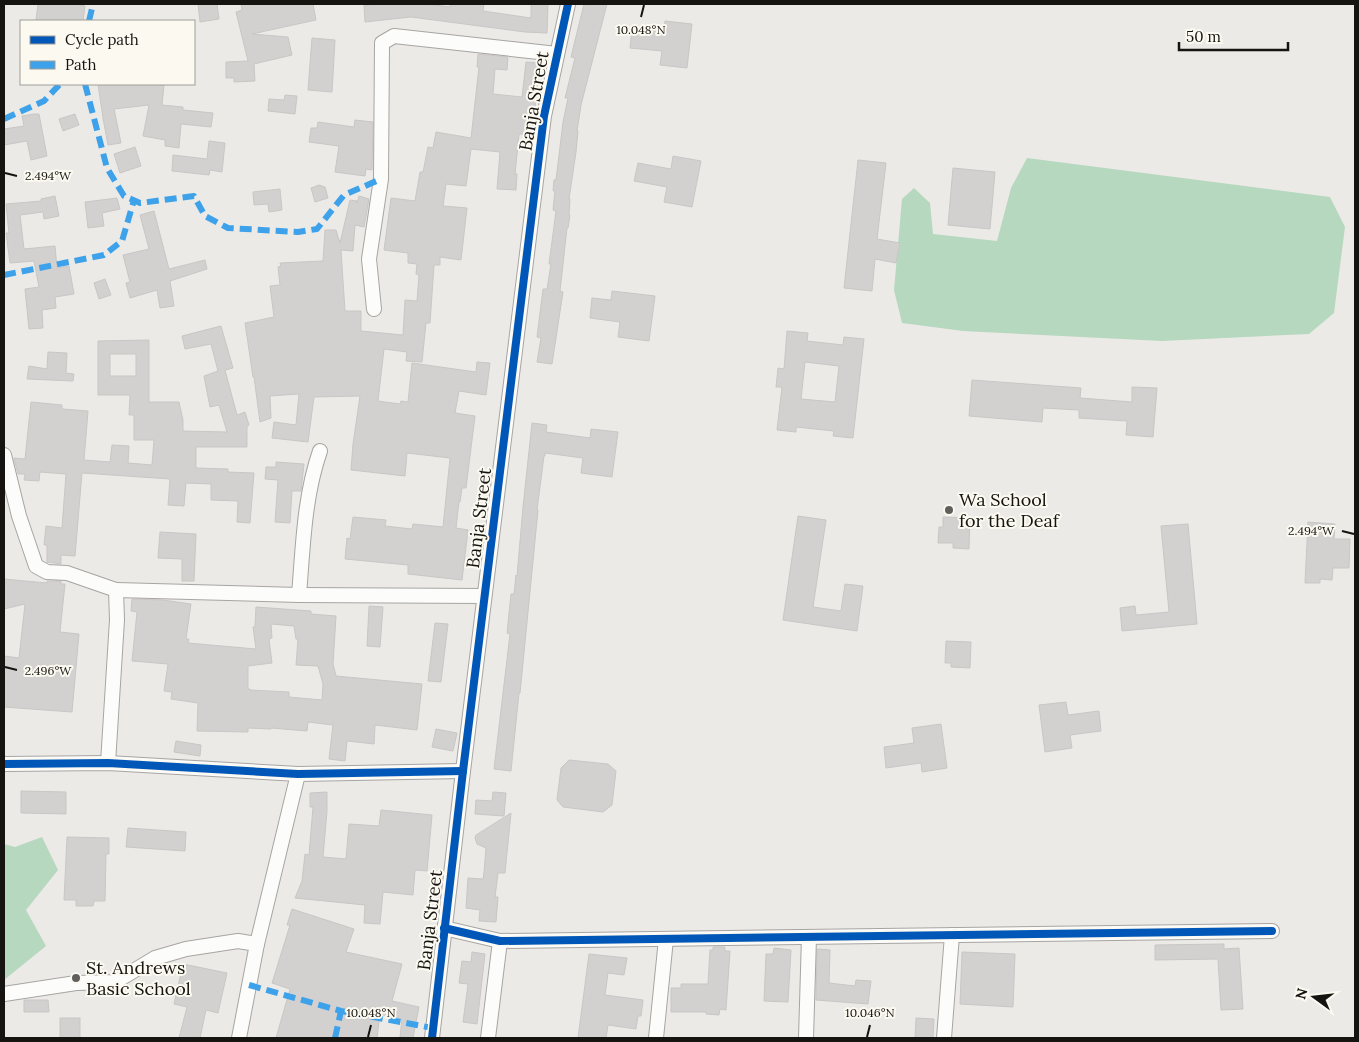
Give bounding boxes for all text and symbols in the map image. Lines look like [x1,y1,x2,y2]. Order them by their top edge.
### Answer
legend [20,20,195,85]
scale bar [1179,20,1288,52]
text: 10.048°N [616,22,666,37]
text: 50 m [1186,27,1221,46]
text: Cycle path [65,30,139,49]
street label: Banja Street [513,49,554,153]
text: Path [65,55,96,74]
text: 2.494°W [25,168,72,183]
street label: Banja Street [461,466,496,570]
place label: Wa School for the Deaf [959,488,1061,532]
marker: Wa School for the Deaf [943,504,955,516]
text: 2.494°W [1288,523,1335,538]
text: 2.496°W [25,663,72,678]
street label: Banja Street [412,868,447,972]
place label: St. Andrews Basic School [86,956,191,1000]
marker: St. Andrews Basic School [70,972,82,984]
north arrow [1289,972,1339,1022]
text: N [1291,986,1312,1001]
text: 10.048°N [346,1005,396,1020]
text: 10.046°N [845,1005,895,1020]

